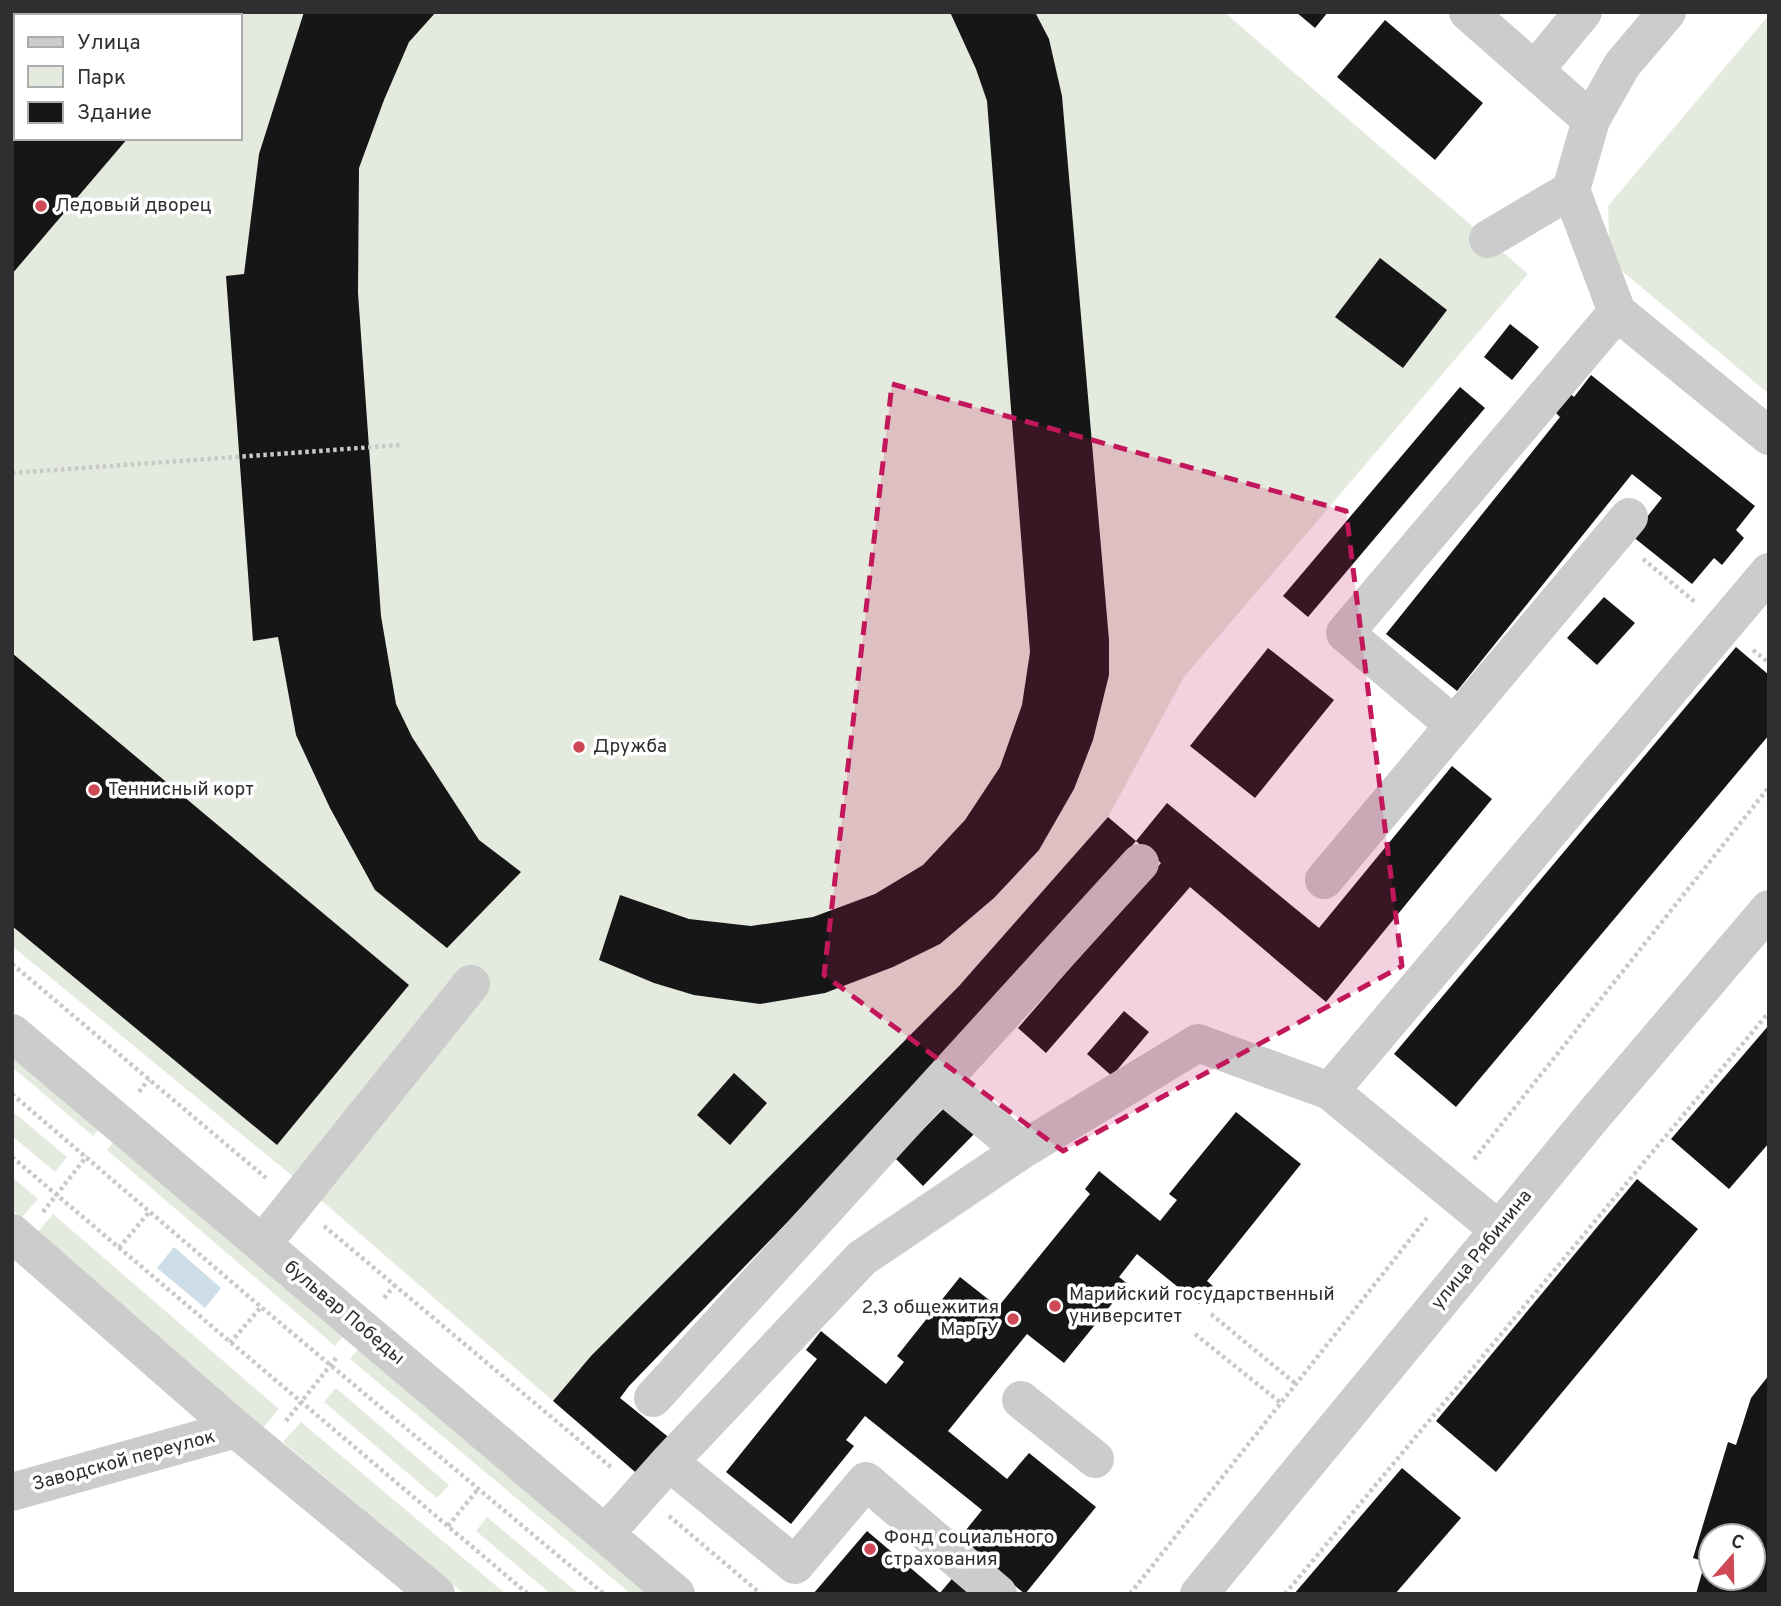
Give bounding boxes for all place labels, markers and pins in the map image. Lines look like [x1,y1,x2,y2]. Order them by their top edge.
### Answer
place label: Ледовый дворец [55,194,212,218]
marker: Ледовый дворец [33,198,49,214]
place label: Дружба [593,735,667,759]
marker: Дружба [571,739,587,755]
place label: Теннисный корт [108,778,254,802]
marker: Теннисный корт [86,782,102,798]
place label: Марийский государственный университет [1069,1283,1335,1329]
place label: 2,3 общежития МарГУ [861,1296,999,1342]
marker: Марийский государственный университет [1047,1298,1063,1314]
marker: 2,3 общежития МарГУ [1005,1311,1021,1327]
place label: Фонд социального страхования [884,1526,1054,1572]
marker: Фонд социального страхования [862,1541,878,1557]

